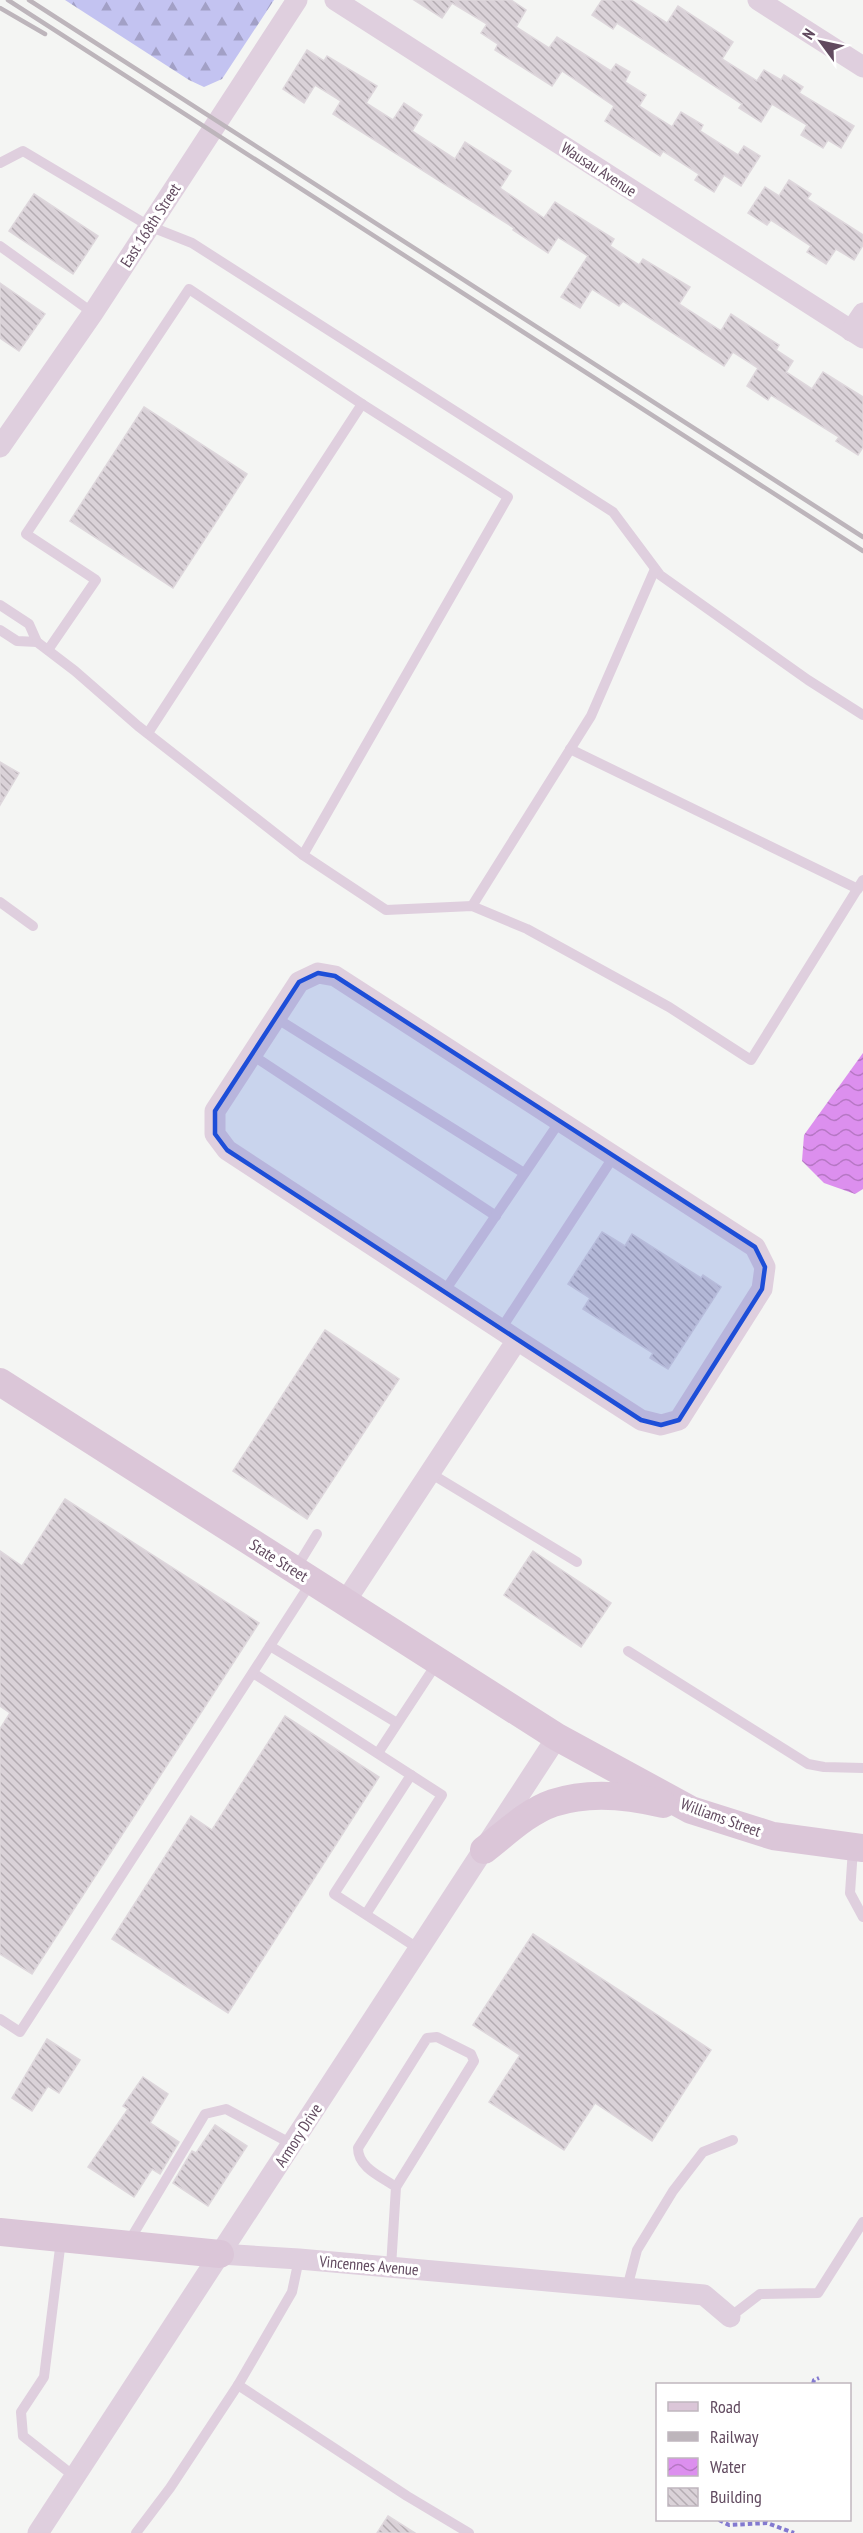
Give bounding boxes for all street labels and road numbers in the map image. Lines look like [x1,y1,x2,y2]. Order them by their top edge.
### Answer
street label: Wausau Avenue [558,137,640,201]
street label: East 168th Street [115,179,185,271]
street label: State Street [246,1534,312,1586]
street label: Williams Street [678,1793,764,1841]
street label: Armory Drive [270,2099,326,2171]
street label: Vincennes Avenue [318,2251,419,2279]

